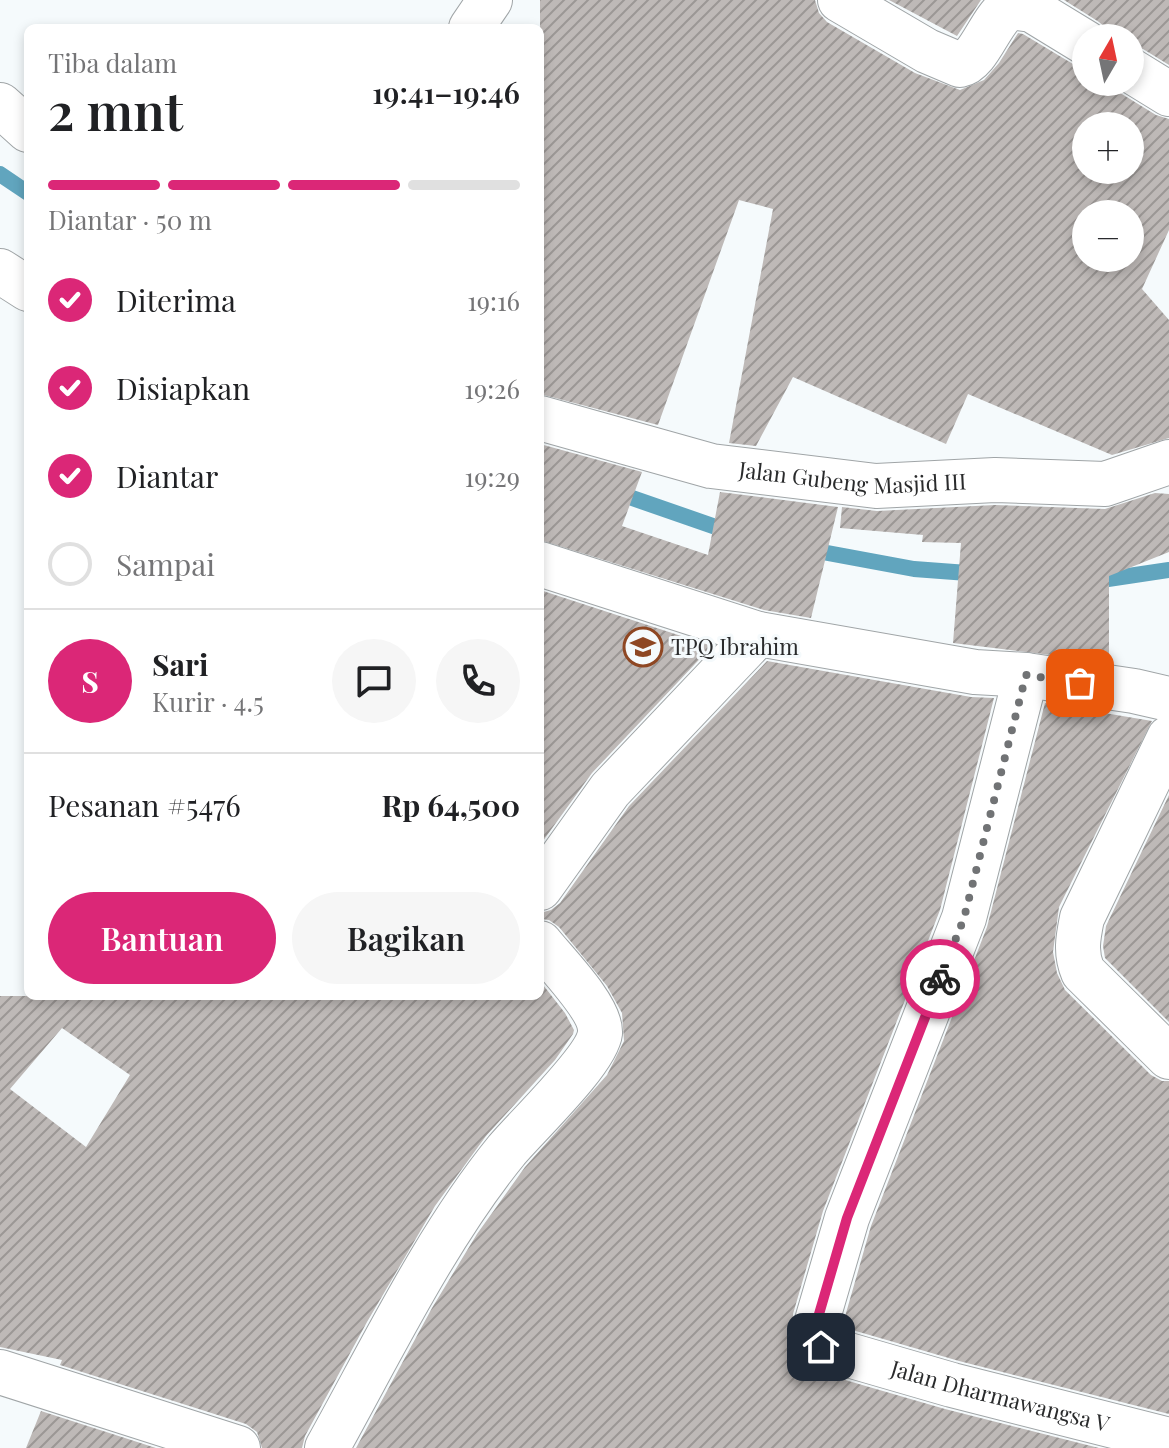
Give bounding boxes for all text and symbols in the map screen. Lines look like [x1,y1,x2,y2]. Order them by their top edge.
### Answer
north arrow [1072,24,1144,96]
map controls [1072,24,1144,272]
text: Tiba dalam [48,45,177,80]
text: 19:41–19:46 [372,72,520,112]
text: 2 mnt [48,75,183,144]
button: + [1072,112,1144,184]
button: − [1072,200,1144,272]
text: Diantar · 50 m [48,202,212,237]
icon: check [48,278,92,322]
text: Diterima [116,280,236,320]
text: 19:16 [467,283,520,318]
icon: check [48,366,92,410]
text: Disiapkan [116,368,250,408]
text: 19:26 [464,371,520,406]
street label: Jalan Gubeng Masjid III [736,453,967,500]
icon: check [48,454,92,498]
text: Diantar [116,456,218,496]
text: 19:29 [465,459,520,494]
text: Sampai [116,544,215,584]
school or university icon: TPQ Ibrahim [622,626,664,668]
place label: TPQ Ibrahim [671,631,799,661]
button: chat [332,639,416,723]
button: phone [436,639,520,723]
text: Sari [152,644,209,684]
pin [1046,649,1114,717]
text: S [81,661,99,701]
icon: bag [1058,661,1102,705]
text: Kurir · 4.5 [152,684,264,719]
text: Pesanan #5476 [48,785,241,825]
text: Rp 64,500 [381,785,520,825]
button: Bantuan [48,892,276,984]
button: Bagikan [292,892,520,984]
courier [900,939,980,1019]
icon: bike [918,957,962,1001]
pin [787,1313,855,1381]
icon: home [799,1325,843,1369]
street label: Jalan Dharmawangsa V [887,1352,1114,1439]

